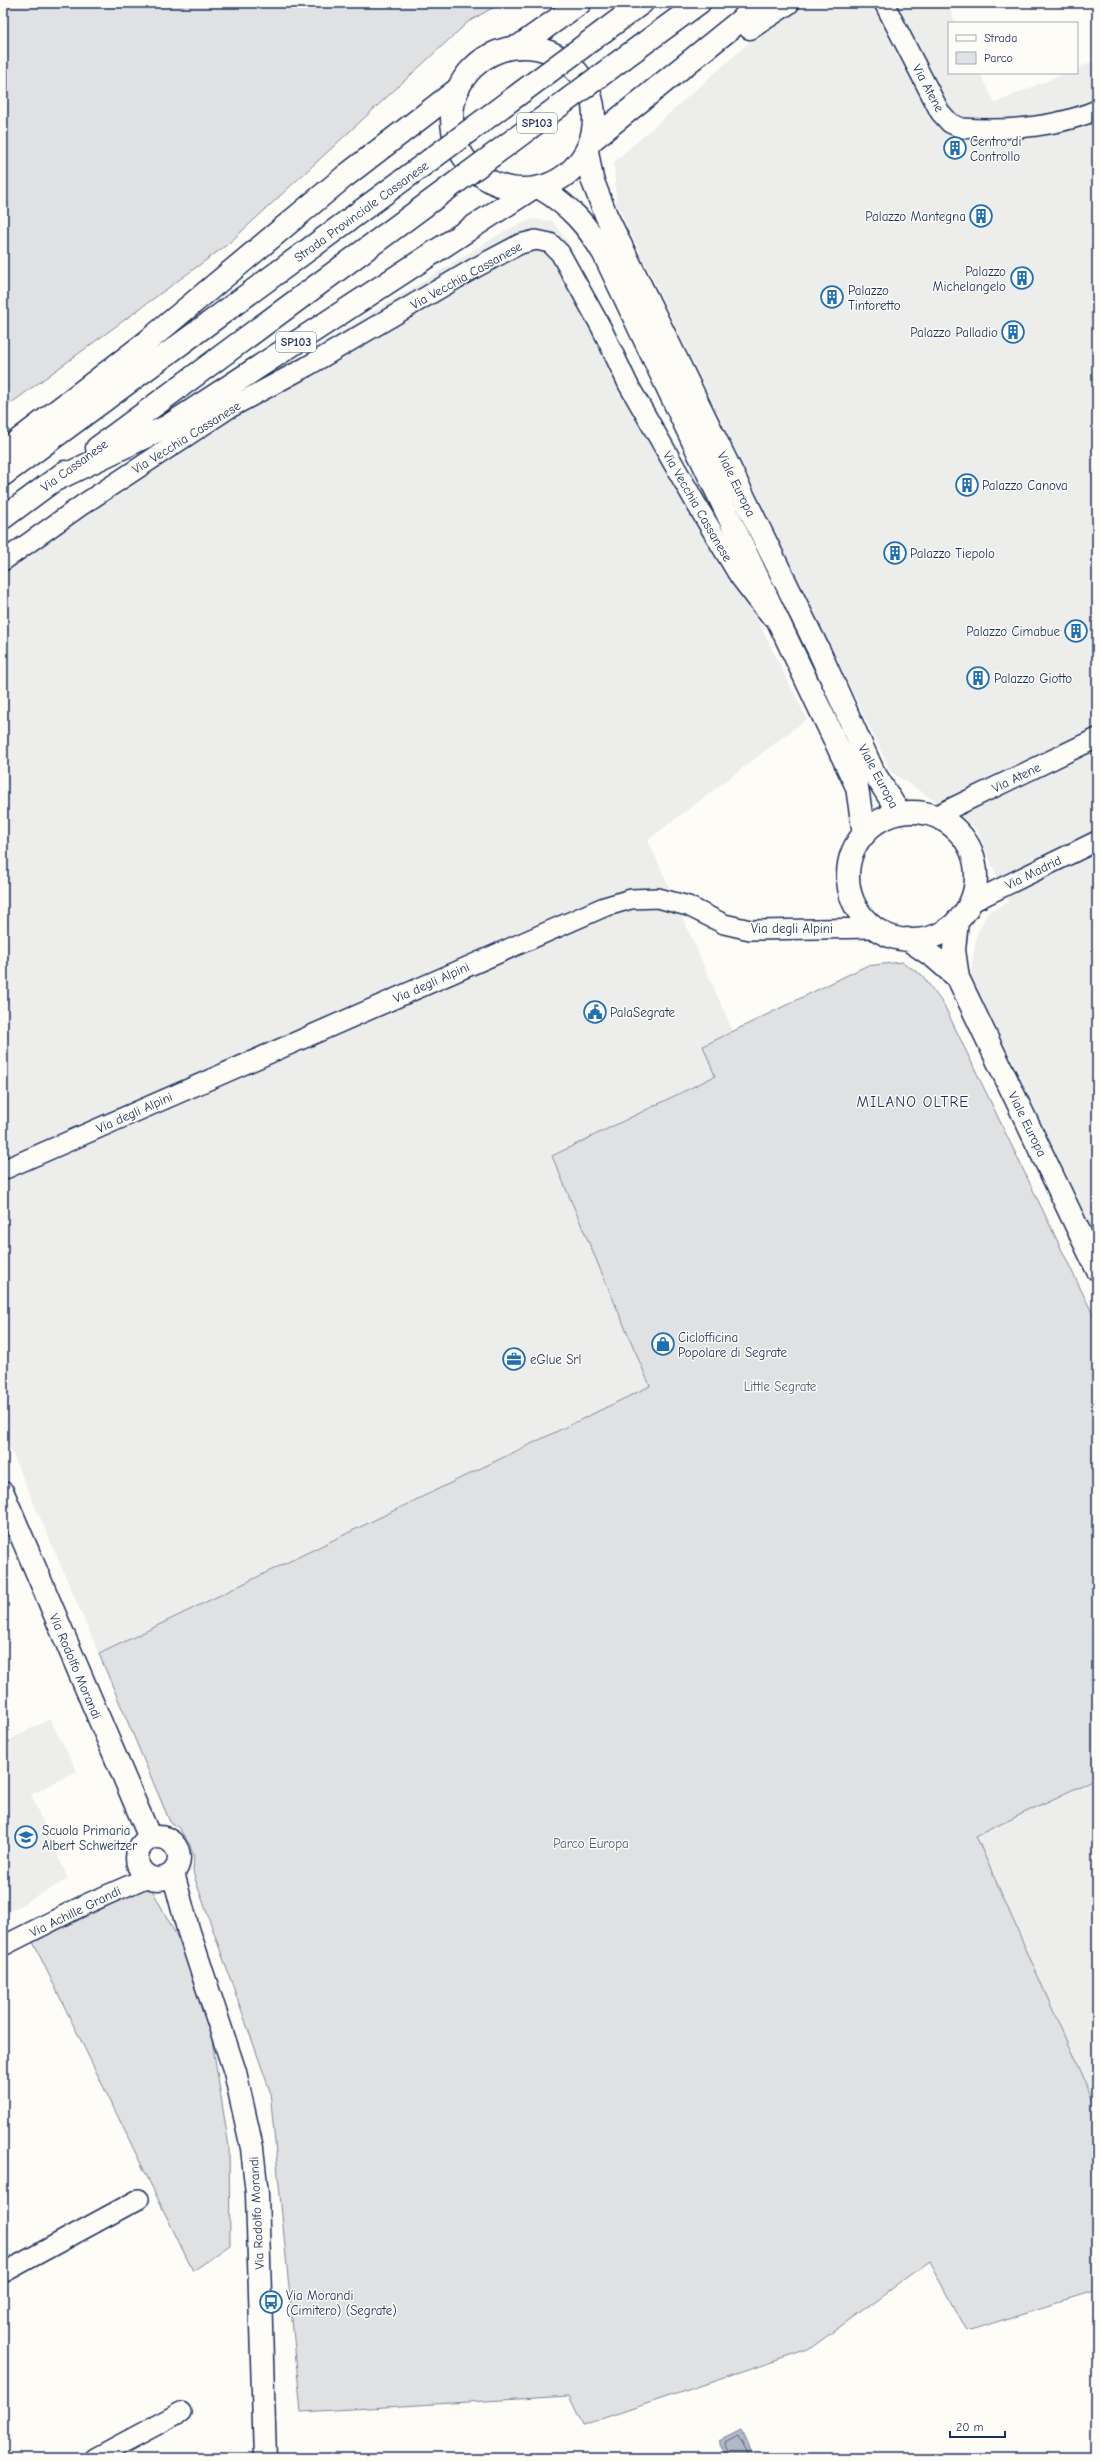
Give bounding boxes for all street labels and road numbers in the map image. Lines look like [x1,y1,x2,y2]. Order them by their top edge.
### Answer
street label: Via Atene [910,62,948,115]
road number: SP103 [517,113,557,133]
street label: Strada Provinciale Cassanese [291,157,432,265]
street label: Via Vecchia Cassanese [408,238,525,312]
road number: SP103 [276,332,316,352]
street label: Via Vecchia Cassanese [129,398,244,477]
street label: Via Cassanese [38,436,111,495]
street label: Via Vecchia Cassanese [660,448,736,565]
street label: Viale Europa [714,449,759,519]
street label: Viale Europa [855,742,902,811]
street label: Via Atene [990,759,1043,796]
street label: Via Madrid [1003,852,1064,892]
street label: Via degli Alpini [751,921,833,936]
street label: Via degli Alpini [391,959,472,1006]
street label: Via degli Alpini [94,1089,175,1136]
street label: Viale Europa [1005,1089,1050,1159]
street label: Via Rodolfo Morandi [47,1611,105,1721]
street label: Via Achille Grandi [27,1883,123,1940]
street label: Via Rodolfo Morandi [246,2156,267,2270]

